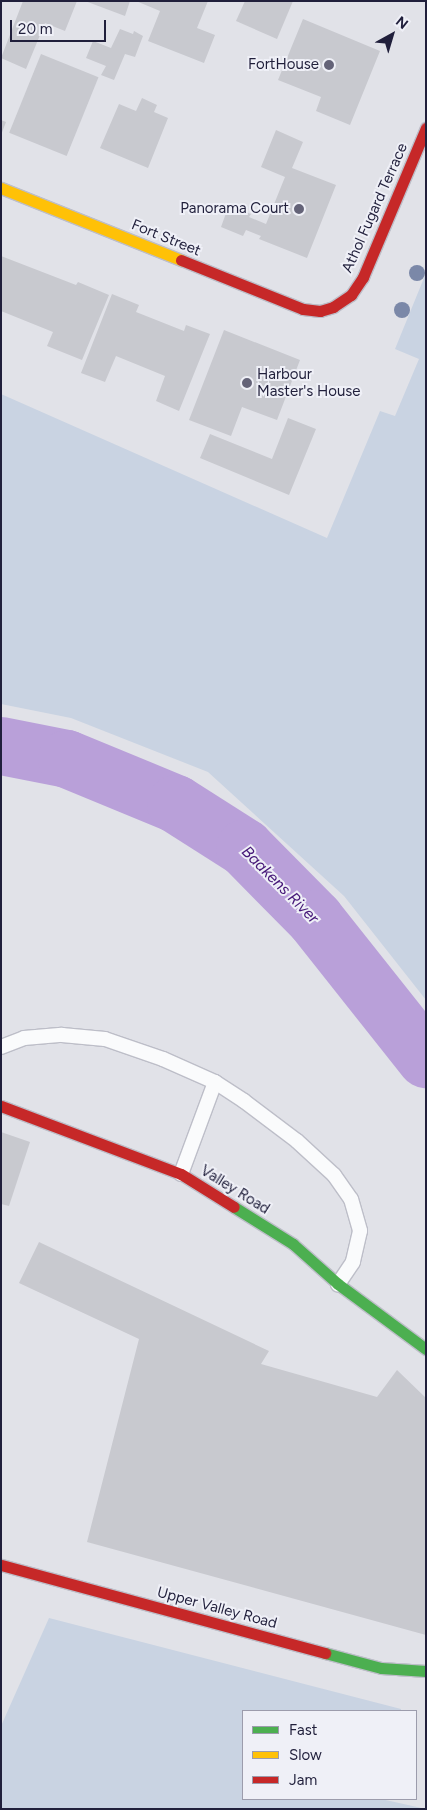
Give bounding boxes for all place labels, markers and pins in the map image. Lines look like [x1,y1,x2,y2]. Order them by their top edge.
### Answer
place label: FortHouse [248,56,319,74]
marker: FortHouse [323,59,335,71]
place label: Panorama Court [180,200,289,218]
marker: Panorama Court [293,203,305,215]
place label: Harbour Master's House [257,365,360,400]
marker: Harbour Master's House [241,377,253,389]

